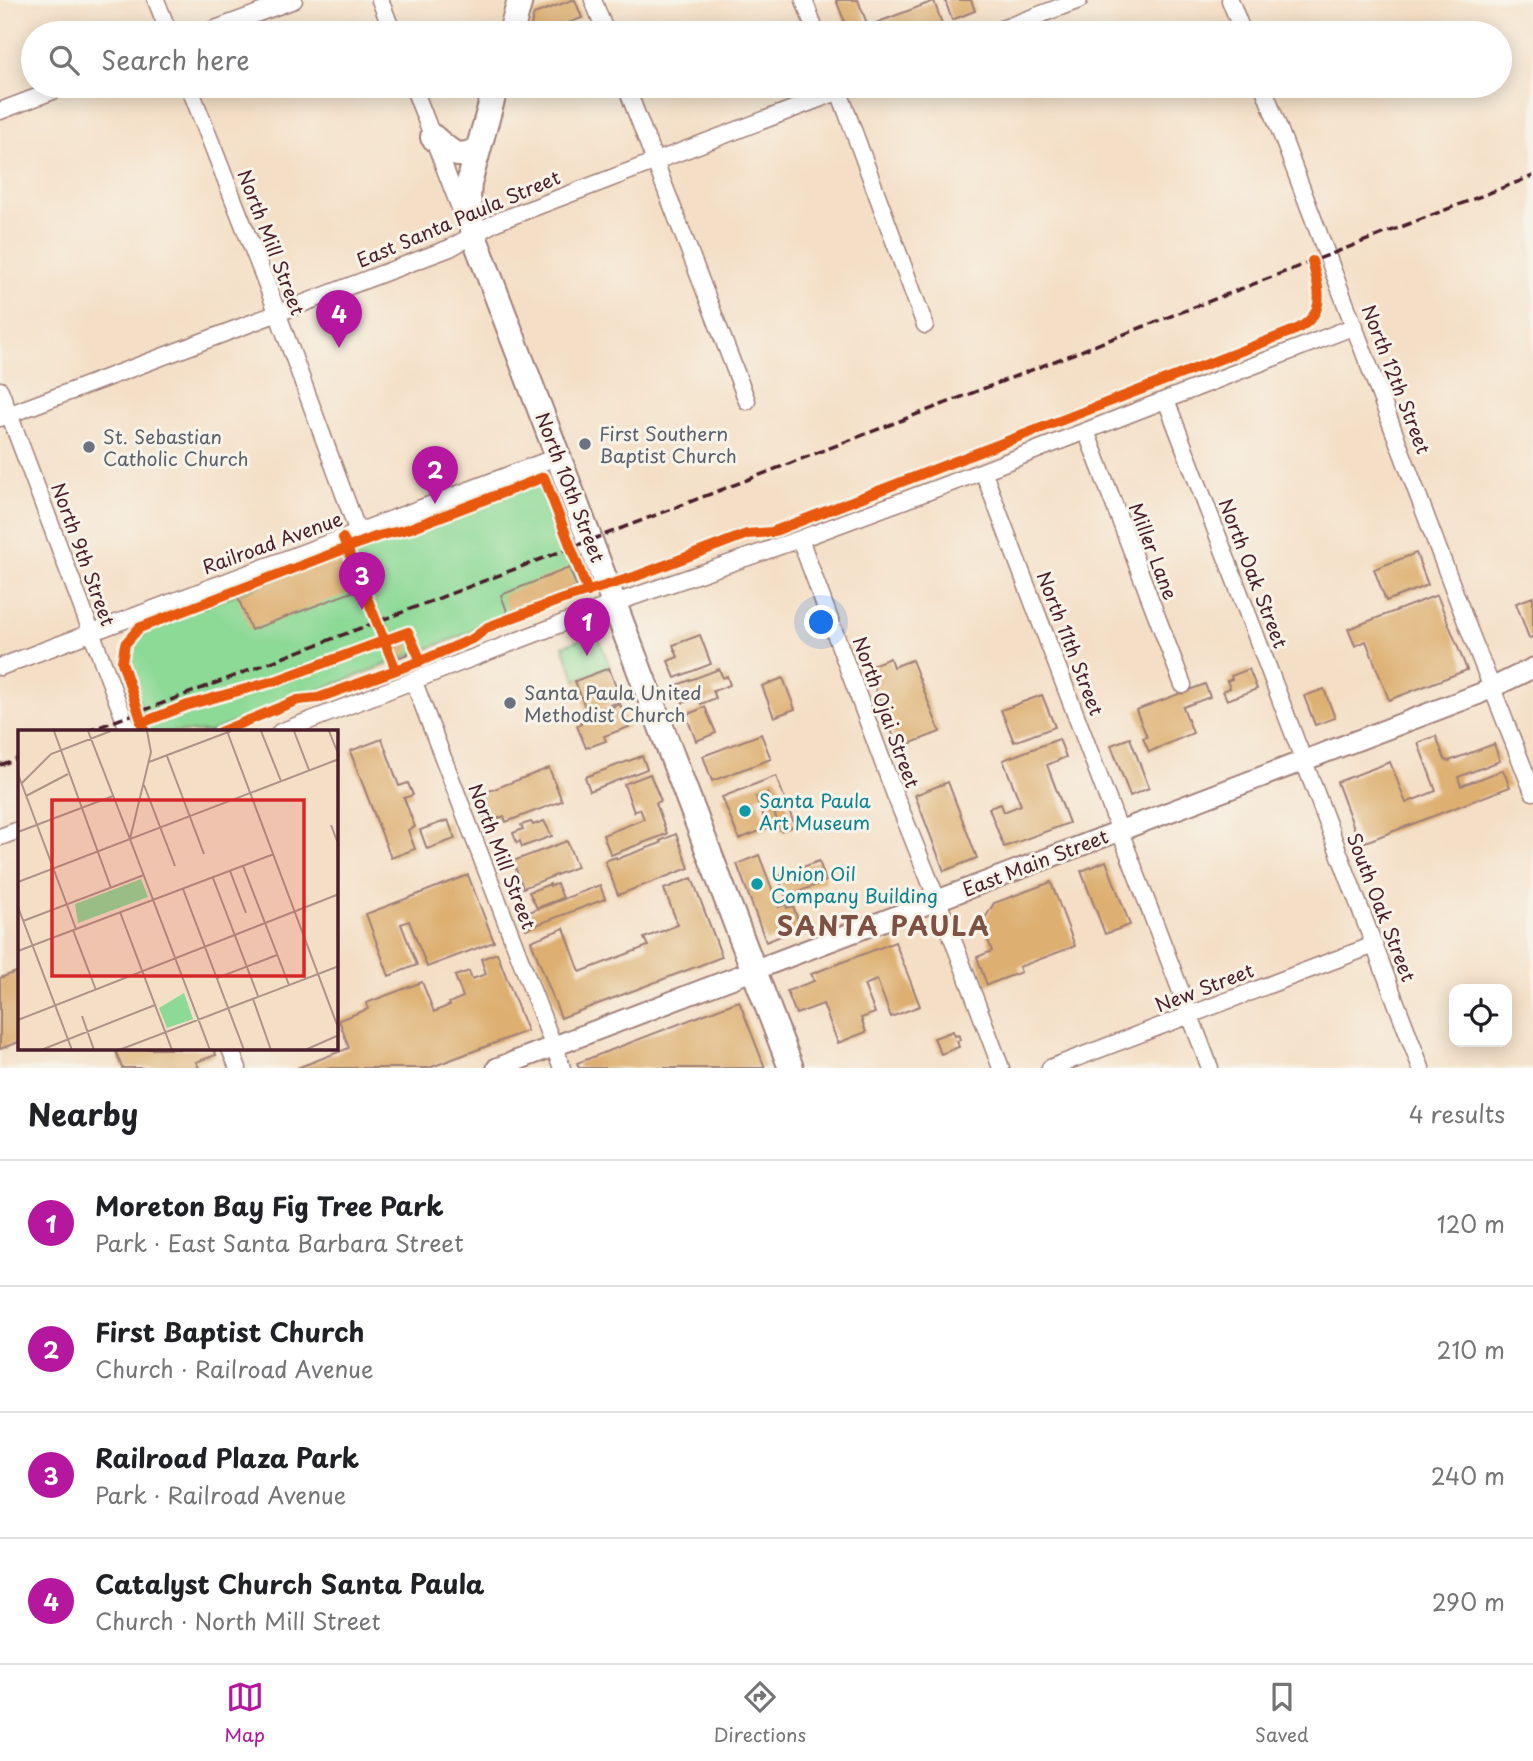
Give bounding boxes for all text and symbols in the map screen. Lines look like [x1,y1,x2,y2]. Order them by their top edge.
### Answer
search box [21,21,1512,98]
text: Search here [101,40,250,79]
icon: search [45,41,83,79]
street label: East Santa Paula Street [352,162,564,274]
street label: North Mill Street [231,165,313,319]
pin: 4 [316,290,362,348]
street label: North 12th Street [1356,300,1438,458]
street label: North 10th Street [529,408,613,566]
place label: First Southern Baptist Church [599,419,737,469]
place label: St. Sebastian Catholic Church [103,422,248,472]
marker: First Southern Baptist Church [577,436,593,452]
marker: St. Sebastian Catholic Church [81,439,97,455]
pin: 2 [412,446,458,504]
street label: North 9th Street [45,478,123,630]
street label: North Oak Street [1213,494,1296,652]
street label: Miller Lane [1123,498,1185,604]
street label: Railroad Avenue [198,504,346,580]
pin: 3 [339,552,385,610]
street label: North 11th Street [1031,567,1111,719]
pin: 1 [564,598,610,656]
your location [804,605,838,639]
street label: North Ojai Street [847,632,928,792]
place label: Santa Paula United Methodist Church [524,678,701,728]
marker: Santa Paula United Methodist Church [502,695,518,711]
inset map [18,730,338,1050]
street label: North Mill Street [462,779,544,933]
place label: Santa Paula Art Museum [759,786,871,836]
marker: Santa Paula Art Museum [737,803,753,819]
street label: East Main Street [958,821,1112,903]
street label: South Oak Street [1341,829,1423,986]
place label: Union Oil Company Building [771,859,938,909]
marker: Union Oil Company Building [749,876,765,892]
district label: SANTA PAULA [777,906,991,945]
street label: New Street [1151,955,1258,1019]
map controls [1449,984,1512,1047]
button: locate [1449,984,1512,1047]
text: Nearby [28,1091,138,1136]
text: 4 results [1409,1096,1505,1131]
text: Moreton Bay Fig Tree Park [95,1186,444,1225]
text: 1 [46,1206,57,1241]
text: 120 m [1437,1206,1505,1241]
text: Park · East Santa Barbara Street [95,1225,464,1260]
text: First Baptist Church [95,1312,364,1351]
text: 2 [43,1332,59,1367]
text: 210 m [1437,1332,1505,1367]
text: Church · Railroad Avenue [95,1351,374,1386]
text: Railroad Plaza Park [95,1438,359,1477]
text: 3 [43,1458,59,1493]
text: 240 m [1431,1458,1505,1493]
text: Park · Railroad Avenue [95,1477,346,1512]
text: Catalyst Church Santa Paula [95,1564,484,1603]
text: 4 [43,1584,59,1619]
text: 290 m [1432,1584,1505,1619]
text: Church · North Mill Street [95,1603,381,1638]
tab: Map [224,1678,265,1748]
tab: Directions [714,1678,806,1748]
tab: Saved [1255,1678,1309,1748]

